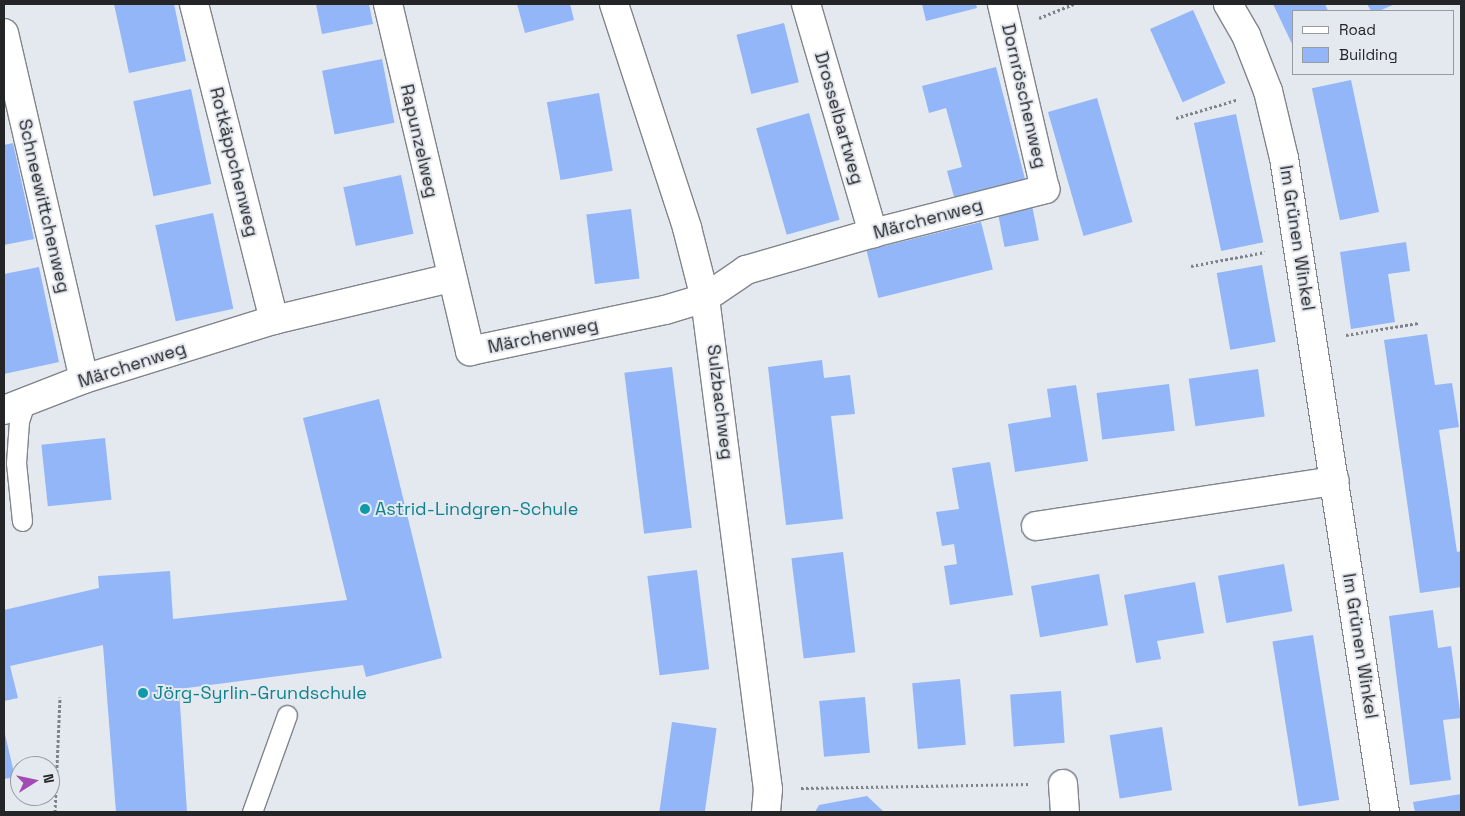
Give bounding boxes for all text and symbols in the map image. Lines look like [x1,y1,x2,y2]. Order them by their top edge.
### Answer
legend [1292,10,1455,75]
text: Road [1339,20,1376,39]
street label: Dornröschenweg [997,22,1051,170]
text: Building [1339,45,1398,64]
street label: Drosselbartweg [810,49,868,187]
street label: Rapunzelweg [395,82,443,200]
street label: Rotkäppchenweg [205,85,263,239]
street label: Schneewittchenweg [13,117,75,295]
street label: Im Grünen Winkel [1275,164,1319,312]
street label: Märchenweg [871,194,985,244]
street label: Märchenweg [486,314,600,358]
street label: Märchenweg [75,337,189,393]
street label: Sulzbachweg [702,343,738,461]
place label: Astrid-Lindgren-Schule [375,498,578,520]
marker: Astrid-Lindgren-Schule [359,503,371,515]
street label: Im Grünen Winkel [1338,572,1382,720]
place label: Jörg-Syrlin-Grundschule [153,682,367,704]
marker: Jörg-Syrlin-Grundschule [137,687,149,699]
north arrow [10,756,60,806]
text: N [39,772,58,785]

